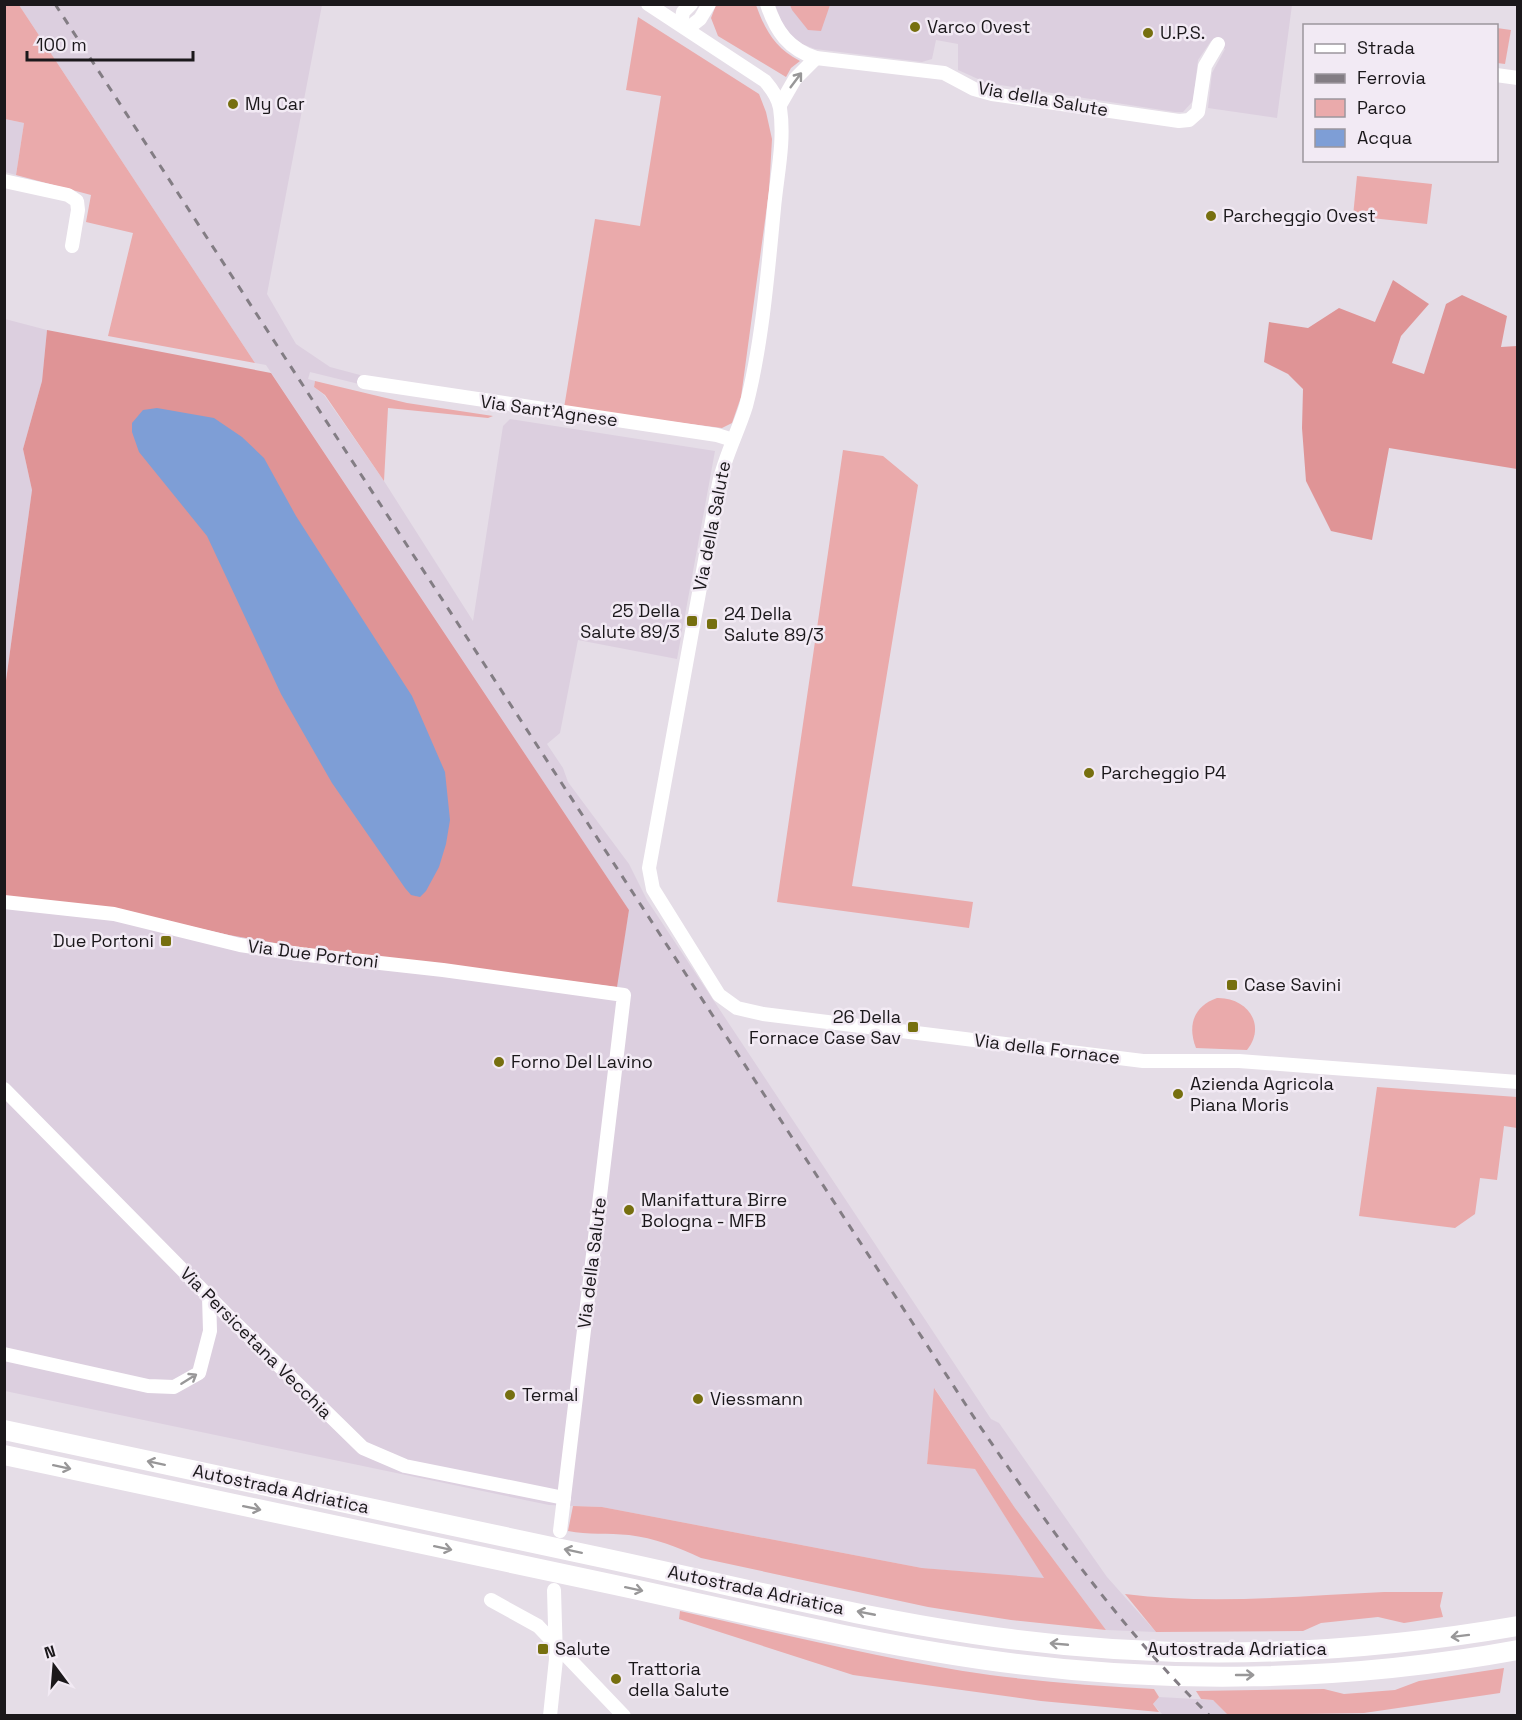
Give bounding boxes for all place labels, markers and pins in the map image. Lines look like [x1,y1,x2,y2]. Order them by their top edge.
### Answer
place label: Varco Ovest [927,15,1030,38]
marker: Varco Ovest [908,20,922,34]
place label: U.P.S. [1160,21,1205,44]
marker: U.P.S. [1141,26,1155,40]
place label: My Car [245,92,305,115]
marker: My Car [226,97,240,111]
place label: Parcheggio Ovest [1223,204,1376,227]
marker: Parcheggio Ovest [1204,209,1218,223]
place label: 25 Della Salute 89/3 [580,599,680,643]
place label: 24 Della Salute 89/3 [724,602,824,646]
marker: 25 Della Salute 89/3 [685,614,699,628]
marker: 24 Della Salute 89/3 [705,617,719,631]
place label: Parcheggio P4 [1101,761,1226,784]
marker: Parcheggio P4 [1082,766,1096,780]
place label: Due Portoni [53,929,154,952]
marker: Due Portoni [159,934,173,948]
place label: Case Savini [1244,973,1341,996]
marker: Case Savini [1225,978,1239,992]
place label: 26 Della Fornace Case Sav [749,1005,901,1049]
marker: 26 Della Fornace Case Sav [906,1020,920,1034]
place label: Forno Del Lavino [511,1050,653,1073]
marker: Forno Del Lavino [492,1055,506,1069]
place label: Azienda Agricola Piana Moris [1190,1072,1334,1116]
marker: Azienda Agricola Piana Moris [1171,1087,1185,1101]
place label: Manifattura Birre Bologna - MFB [641,1188,787,1232]
marker: Manifattura Birre Bologna - MFB [622,1203,636,1217]
place label: Termal [522,1383,578,1406]
place label: Viessmann [710,1387,803,1410]
marker: Termal [503,1388,517,1402]
marker: Viessmann [691,1392,705,1406]
place label: Salute [555,1637,610,1660]
marker: Salute [536,1642,550,1656]
place label: Trattoria della Salute [628,1657,729,1701]
marker: Trattoria della Salute [609,1672,623,1686]

